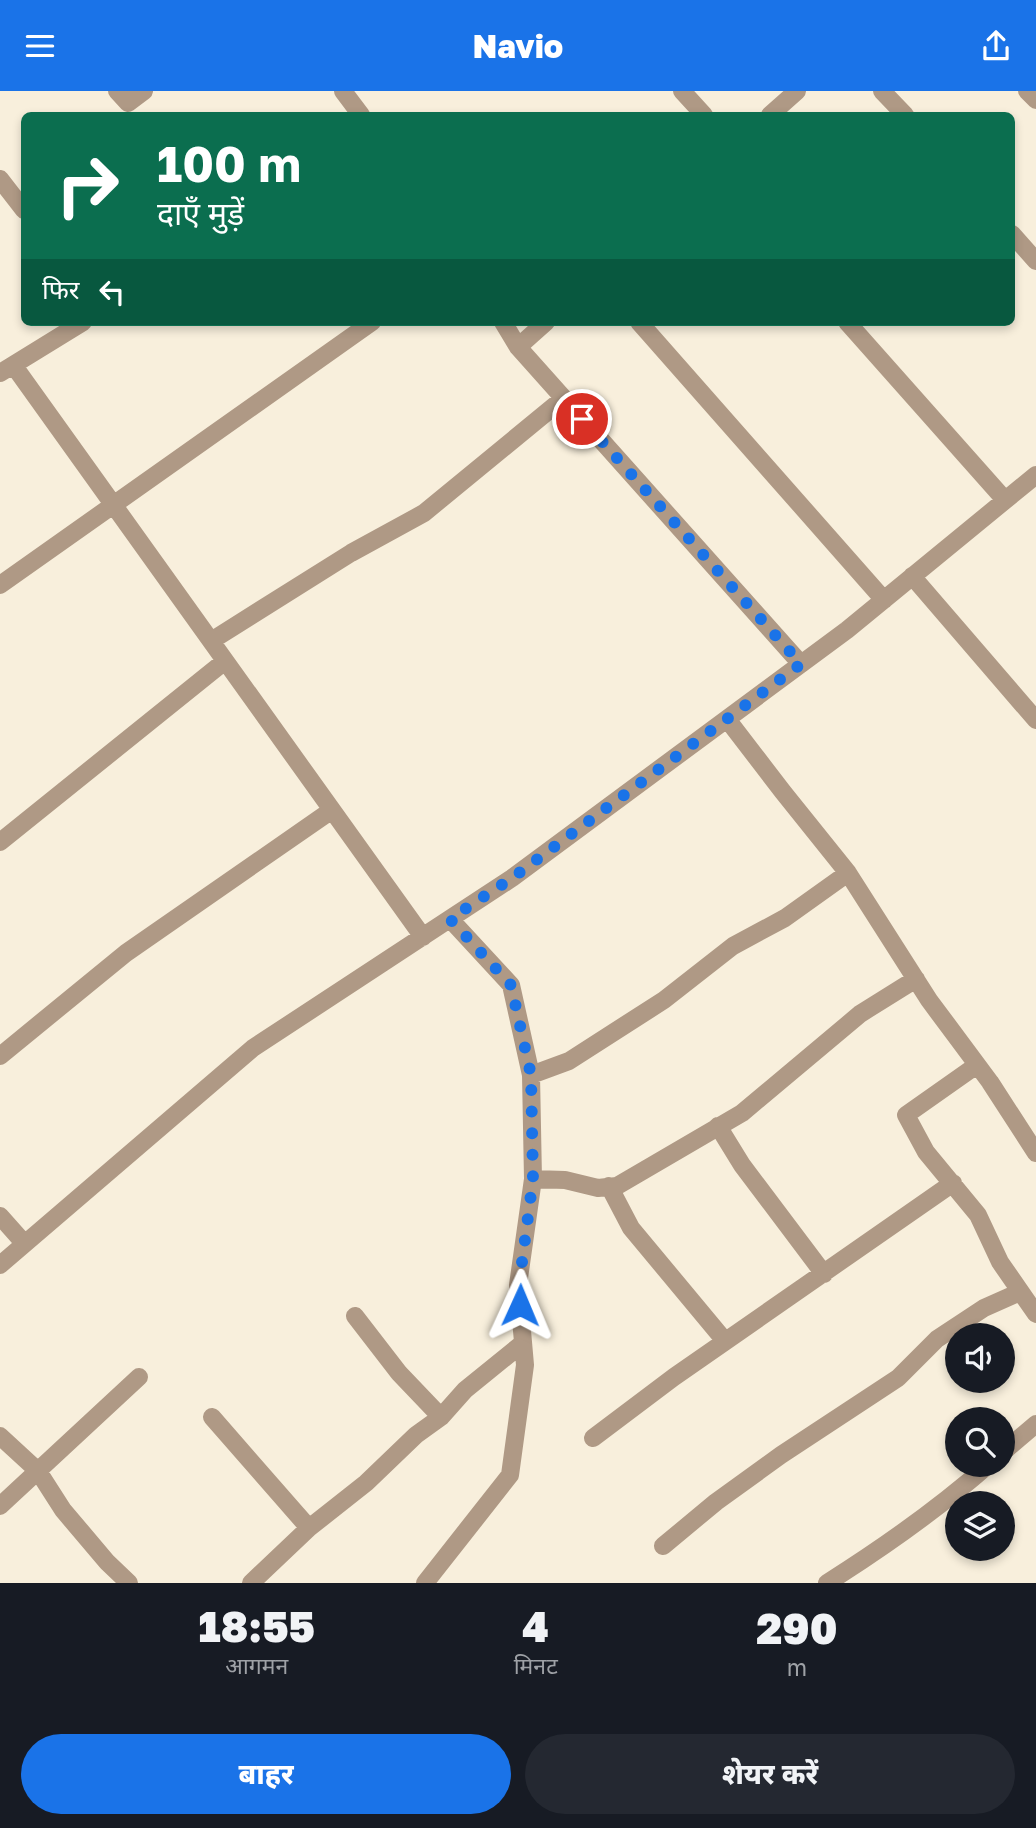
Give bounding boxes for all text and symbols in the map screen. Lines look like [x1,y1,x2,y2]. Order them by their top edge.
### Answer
icon: menu [21,27,59,65]
text: Navio [473,27,563,65]
icon: share [977,27,1015,65]
text: 100 m [157,134,301,193]
icon: right [42,140,133,231]
text: दाएँ मुड़ें [157,194,244,232]
icon: left [93,273,131,311]
text: फिर [42,274,79,305]
pin [552,389,612,449]
icon: arrive [563,400,601,438]
position arrow [483,1268,557,1342]
map controls [945,1323,1015,1561]
button: sound [945,1323,1015,1393]
button: search [945,1407,1015,1477]
button: layers [945,1491,1015,1561]
text: 18:55 [199,1601,315,1651]
text: 4 [522,1601,549,1651]
text: 290 [756,1603,837,1653]
text: आगमन [225,1651,288,1679]
text: मिनट [514,1651,558,1679]
text: m [787,1653,807,1681]
button: बाहर [21,1734,511,1814]
button: शेयर करें [525,1734,1015,1814]

